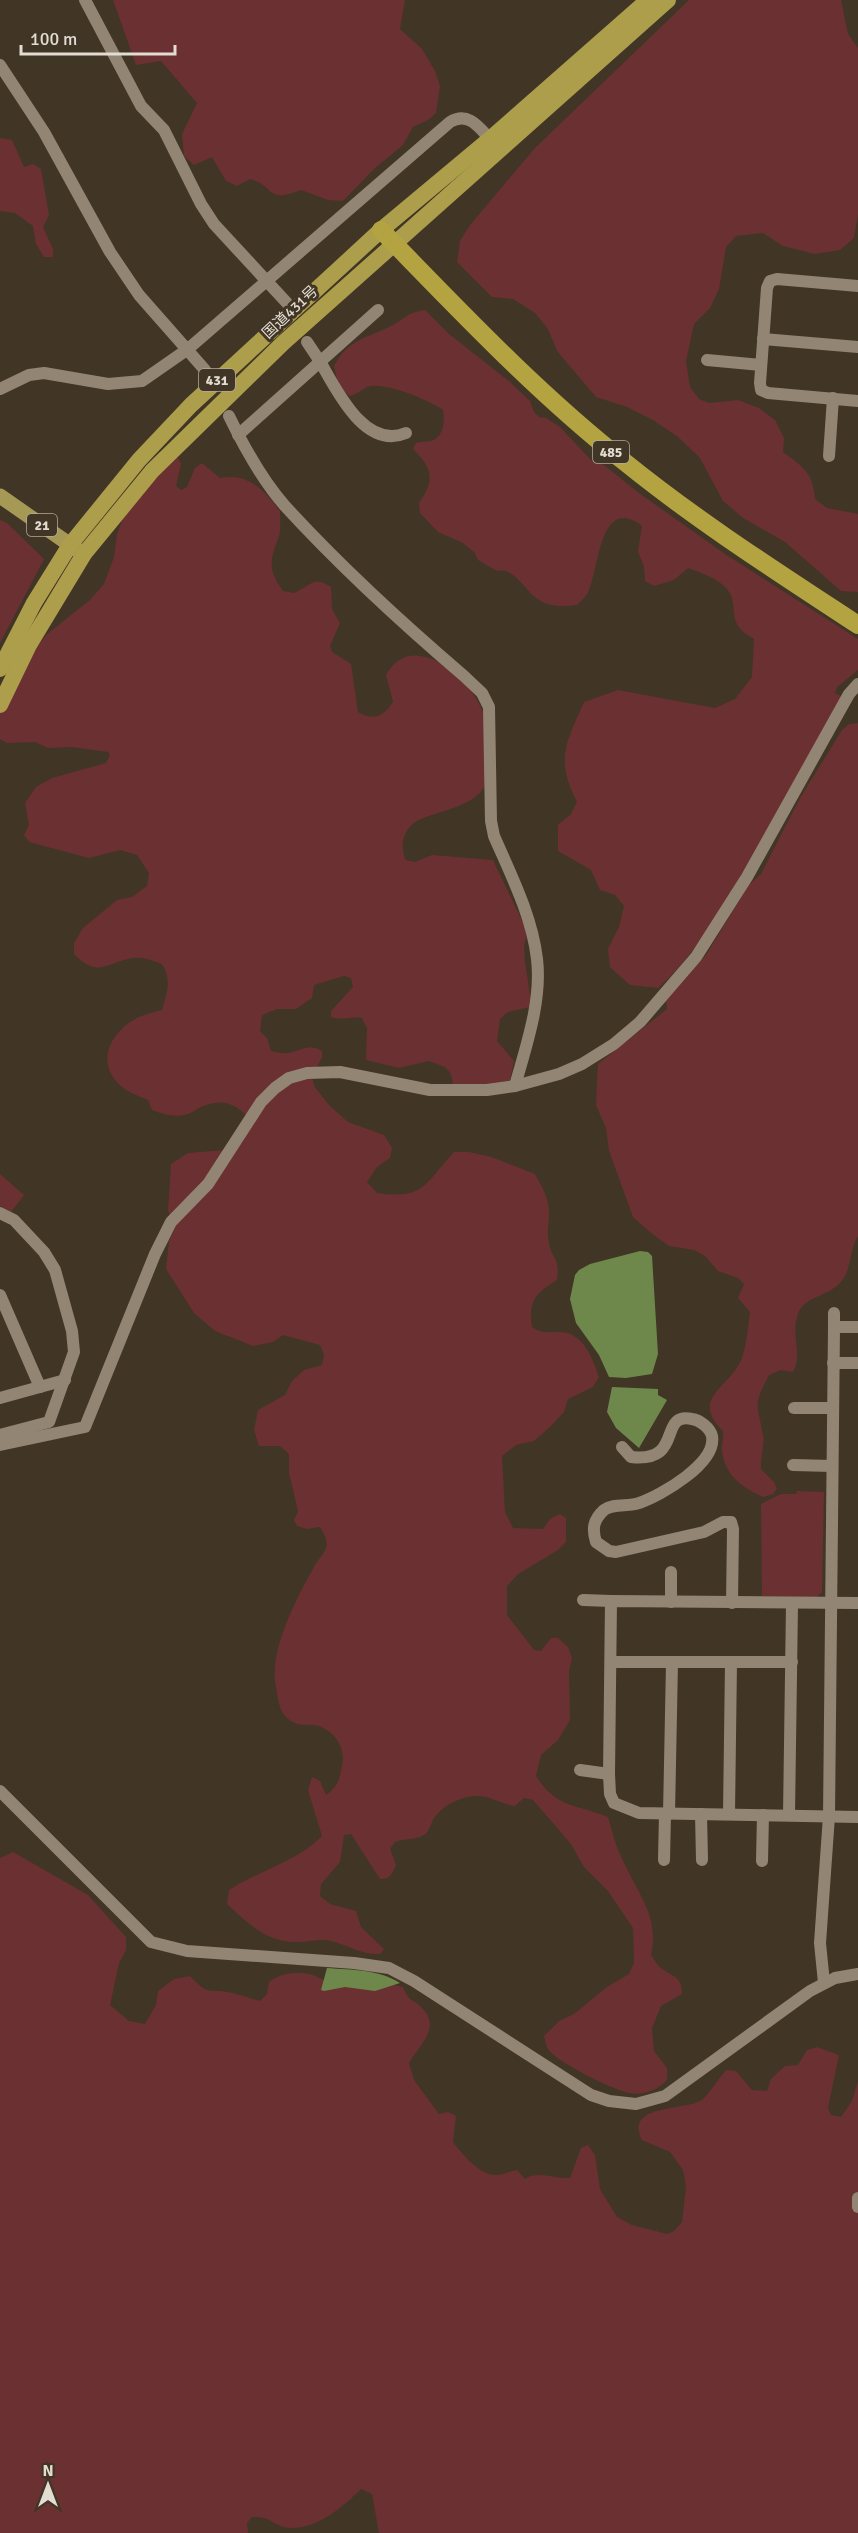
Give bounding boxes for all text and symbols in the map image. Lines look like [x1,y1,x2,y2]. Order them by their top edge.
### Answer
scale bar [21,18,176,56]
text: 100 m [30,28,77,50]
street label: 国道431号 [259,282,321,342]
road number: 431 [199,369,235,391]
road number: 485 [593,441,629,463]
road number: 21 [27,514,57,536]
north arrow [18,2455,78,2515]
text: N [42,2461,54,2481]

